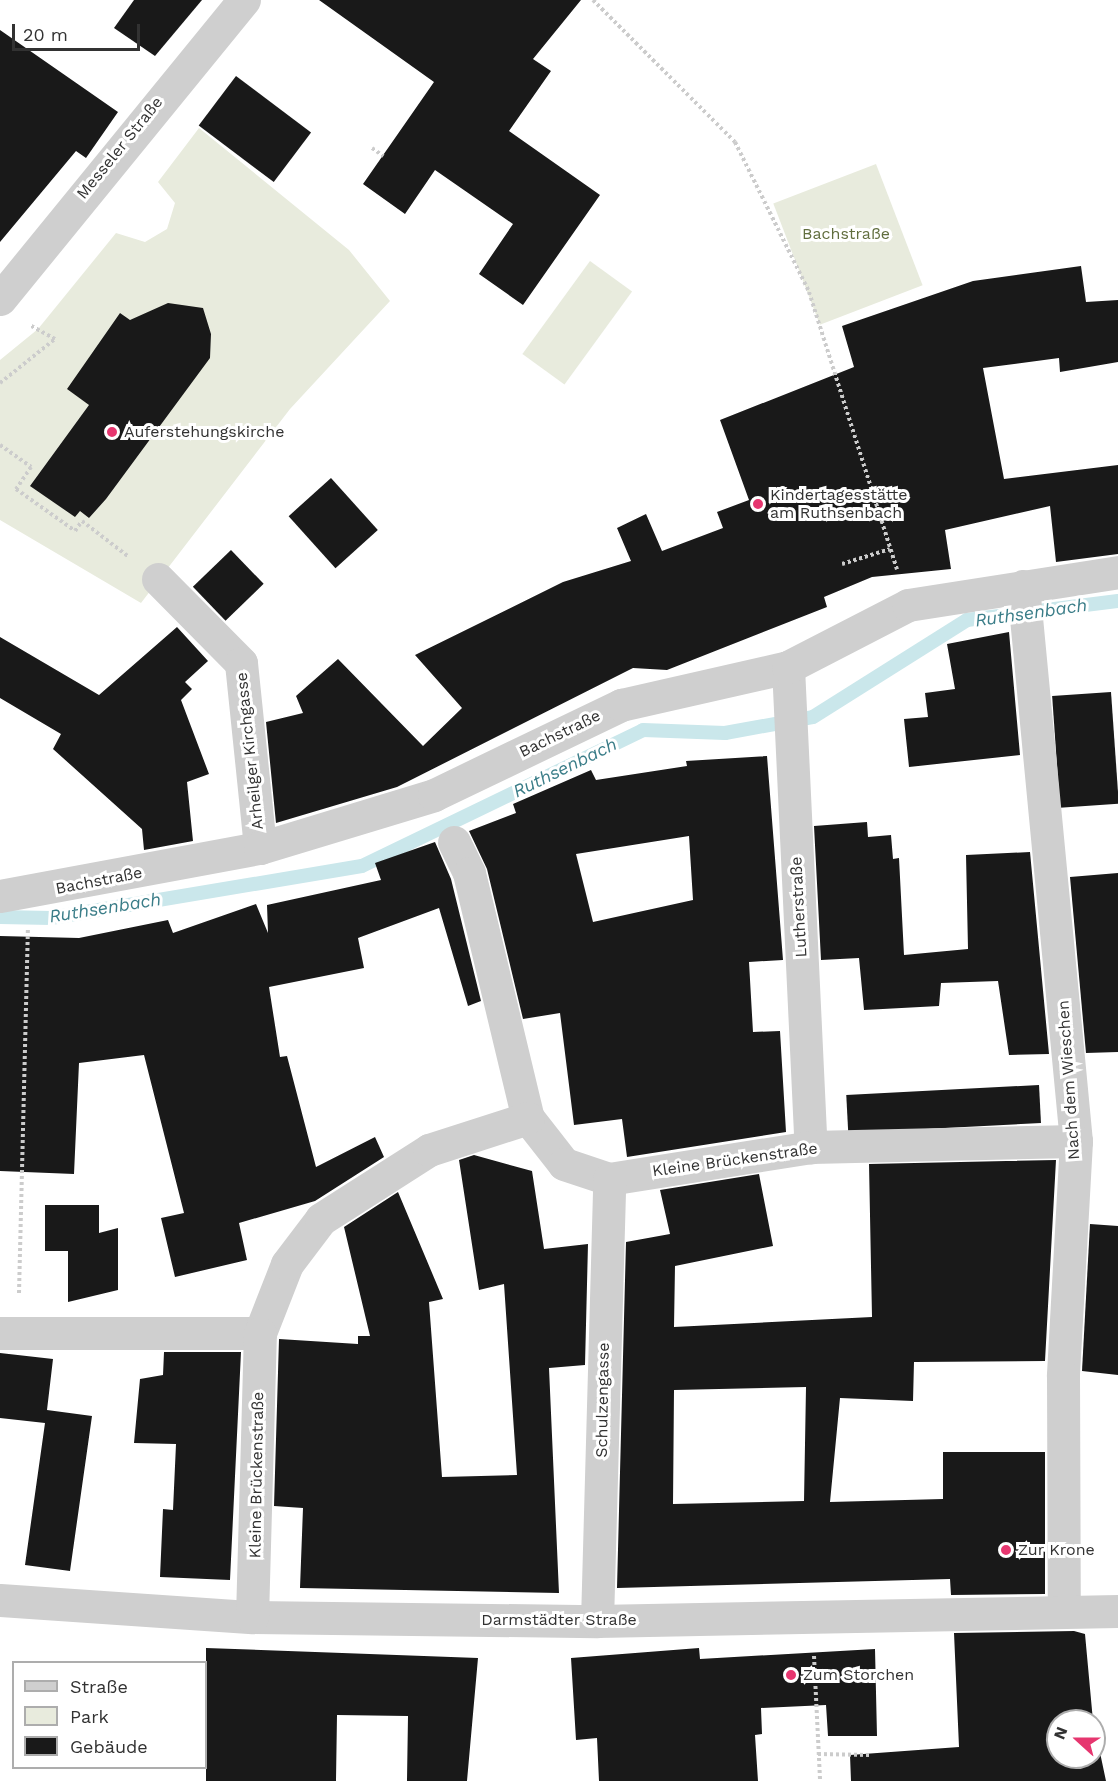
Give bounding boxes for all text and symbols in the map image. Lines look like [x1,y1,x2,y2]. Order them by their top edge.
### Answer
scale bar [15,12,142,50]
text: 20 m [23,24,68,45]
street label: Messeler Straße [73,93,167,203]
park label: Bachstraße [802,224,890,244]
place label: Auferstehungskirche [124,422,284,442]
marker: Auferstehungskirche [105,425,119,439]
place label: Kindertagesstätte am Ruthsenbach [770,485,907,523]
marker: Kindertagesstätte am Ruthsenbach [751,497,765,511]
water label: Ruthsenbach [974,594,1088,632]
street label: Arheilger Kirchgasse [232,671,268,831]
street label: Bachstraße [516,706,604,762]
water label: Ruthsenbach [510,734,620,802]
street label: Lutherstraße [787,856,811,958]
street label: Bachstraße [54,863,144,899]
water label: Ruthsenbach [48,889,162,927]
street label: Nach dem Wieschen [1054,999,1084,1161]
street label: Kleine Brückenstraße [651,1139,819,1181]
street label: Schulzengasse [592,1342,614,1458]
street label: Kleine Brückenstraße [246,1391,268,1559]
place label: Zur Krone [1018,1540,1095,1560]
marker: Zur Krone [999,1543,1013,1557]
street label: Darmstädter Straße [481,1610,637,1630]
legend [12,1661,207,1769]
place label: Zum Storchen [803,1665,914,1685]
marker: Zum Storchen [784,1668,798,1682]
text: Straße [70,1676,128,1697]
text: Park [70,1706,109,1727]
north arrow [1046,1709,1106,1769]
text: N [1050,1724,1072,1742]
text: Gebäude [70,1736,148,1757]

